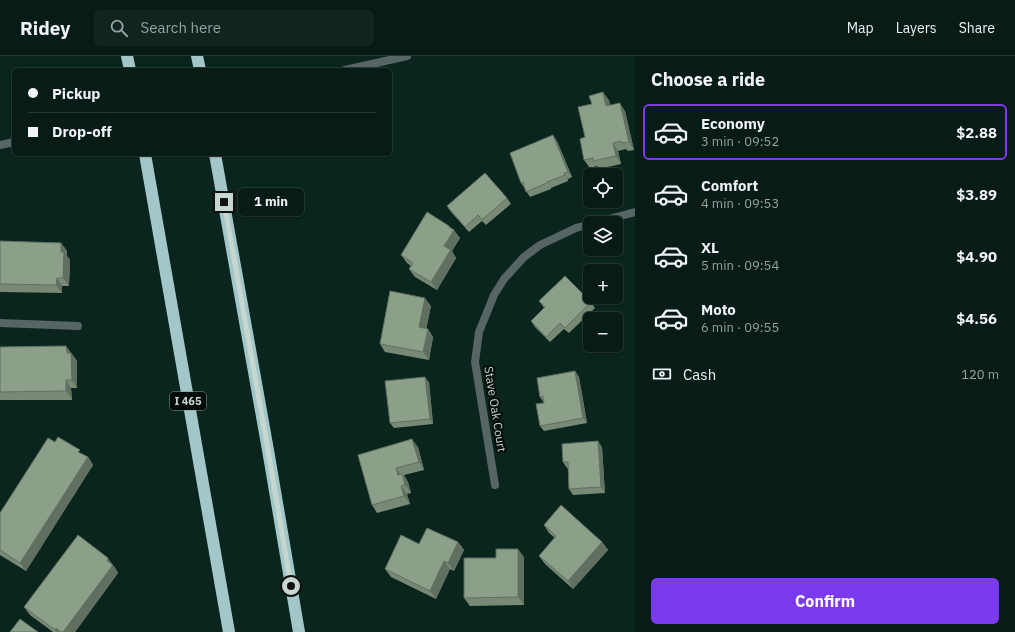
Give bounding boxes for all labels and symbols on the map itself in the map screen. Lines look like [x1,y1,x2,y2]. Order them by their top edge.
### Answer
callout: 1 min [238,188,304,216]
route end [215,193,233,211]
street label: Stave Oak Court [481,365,510,453]
road number: I 465 [170,392,206,410]
route start [282,577,300,595]

